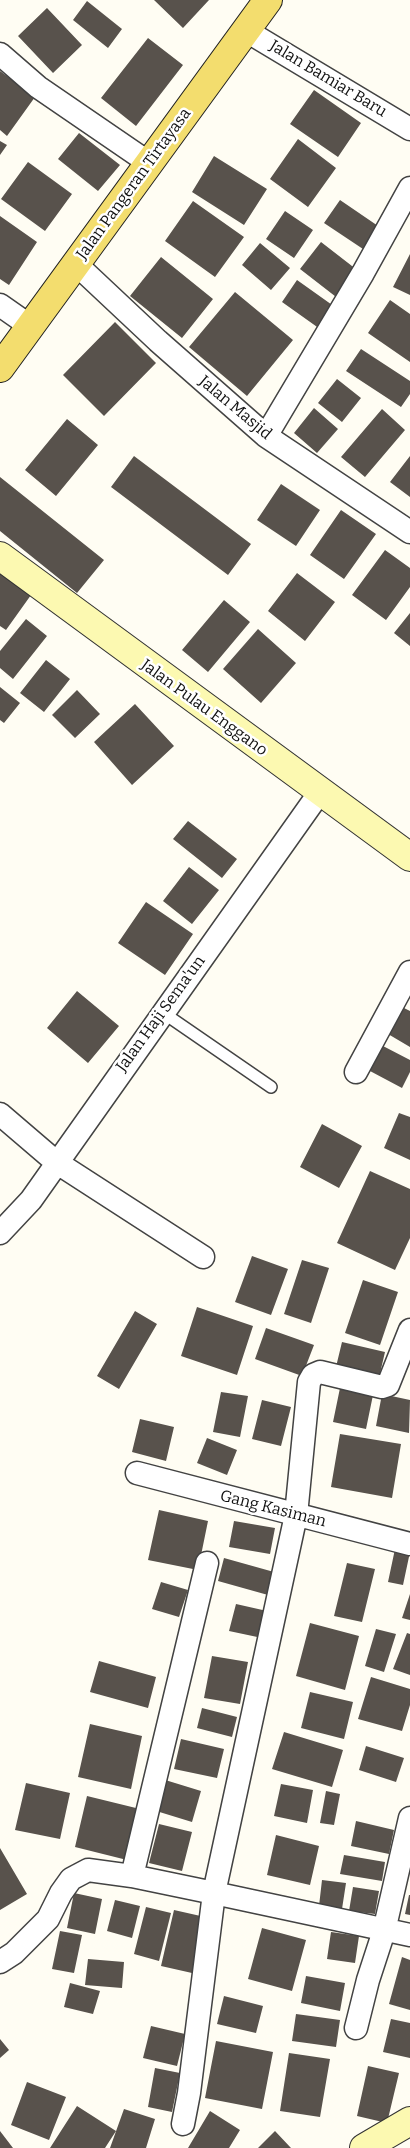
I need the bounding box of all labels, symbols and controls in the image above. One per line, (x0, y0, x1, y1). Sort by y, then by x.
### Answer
street label: Jalan Bamiar Baru (266, 36, 390, 122)
street label: Jalan Pangeran Tirtayasa (73, 105, 195, 263)
street label: Jalan Masjid (195, 372, 275, 444)
street label: Jalan Pulau Enggano (137, 656, 271, 760)
street label: Jalan Haji Sema'un (112, 952, 210, 1076)
street label: Gang Kasiman (218, 1487, 328, 1531)

